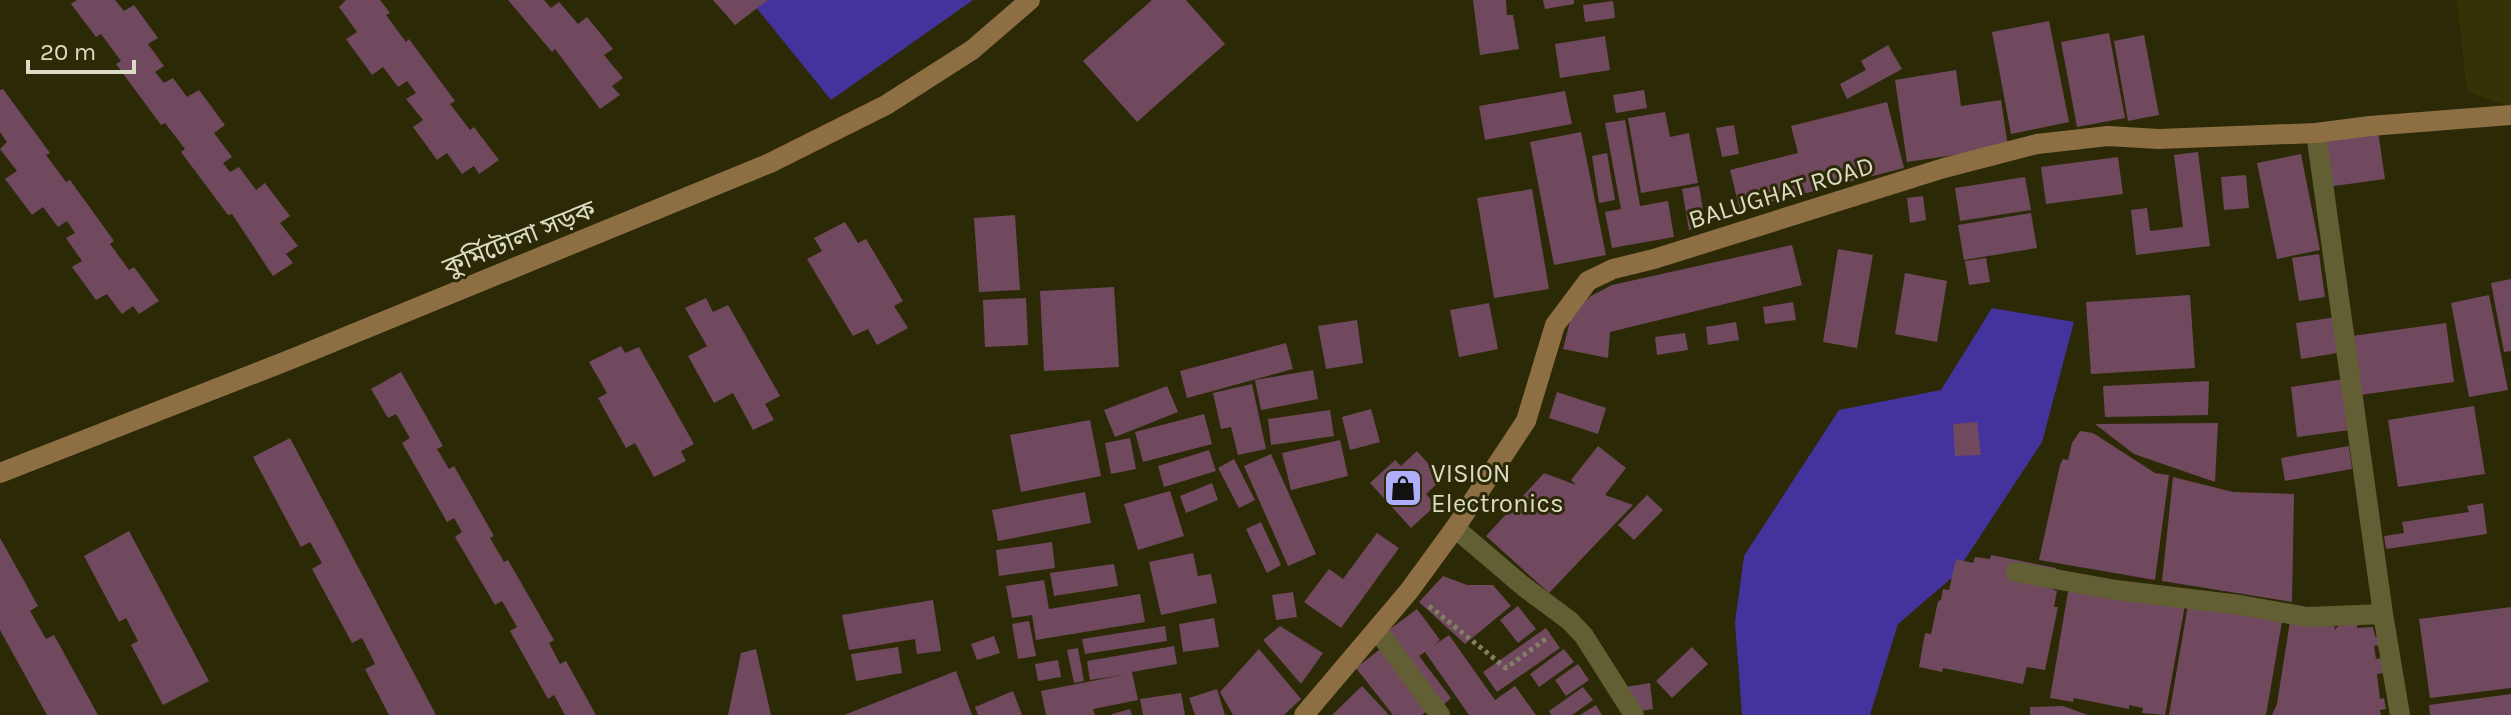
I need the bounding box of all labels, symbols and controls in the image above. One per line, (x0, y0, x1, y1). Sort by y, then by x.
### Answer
scale bar (28, 24, 134, 74)
text: 20 m (40, 38, 96, 66)
street label: BALUGHAT ROAD (1685, 150, 1878, 235)
street label: কুর্মিটোলা সড়ক (437, 193, 601, 284)
place label: VISION Electronics (1431, 458, 1564, 519)
shop icon: VISION Electronics (1382, 467, 1424, 509)

